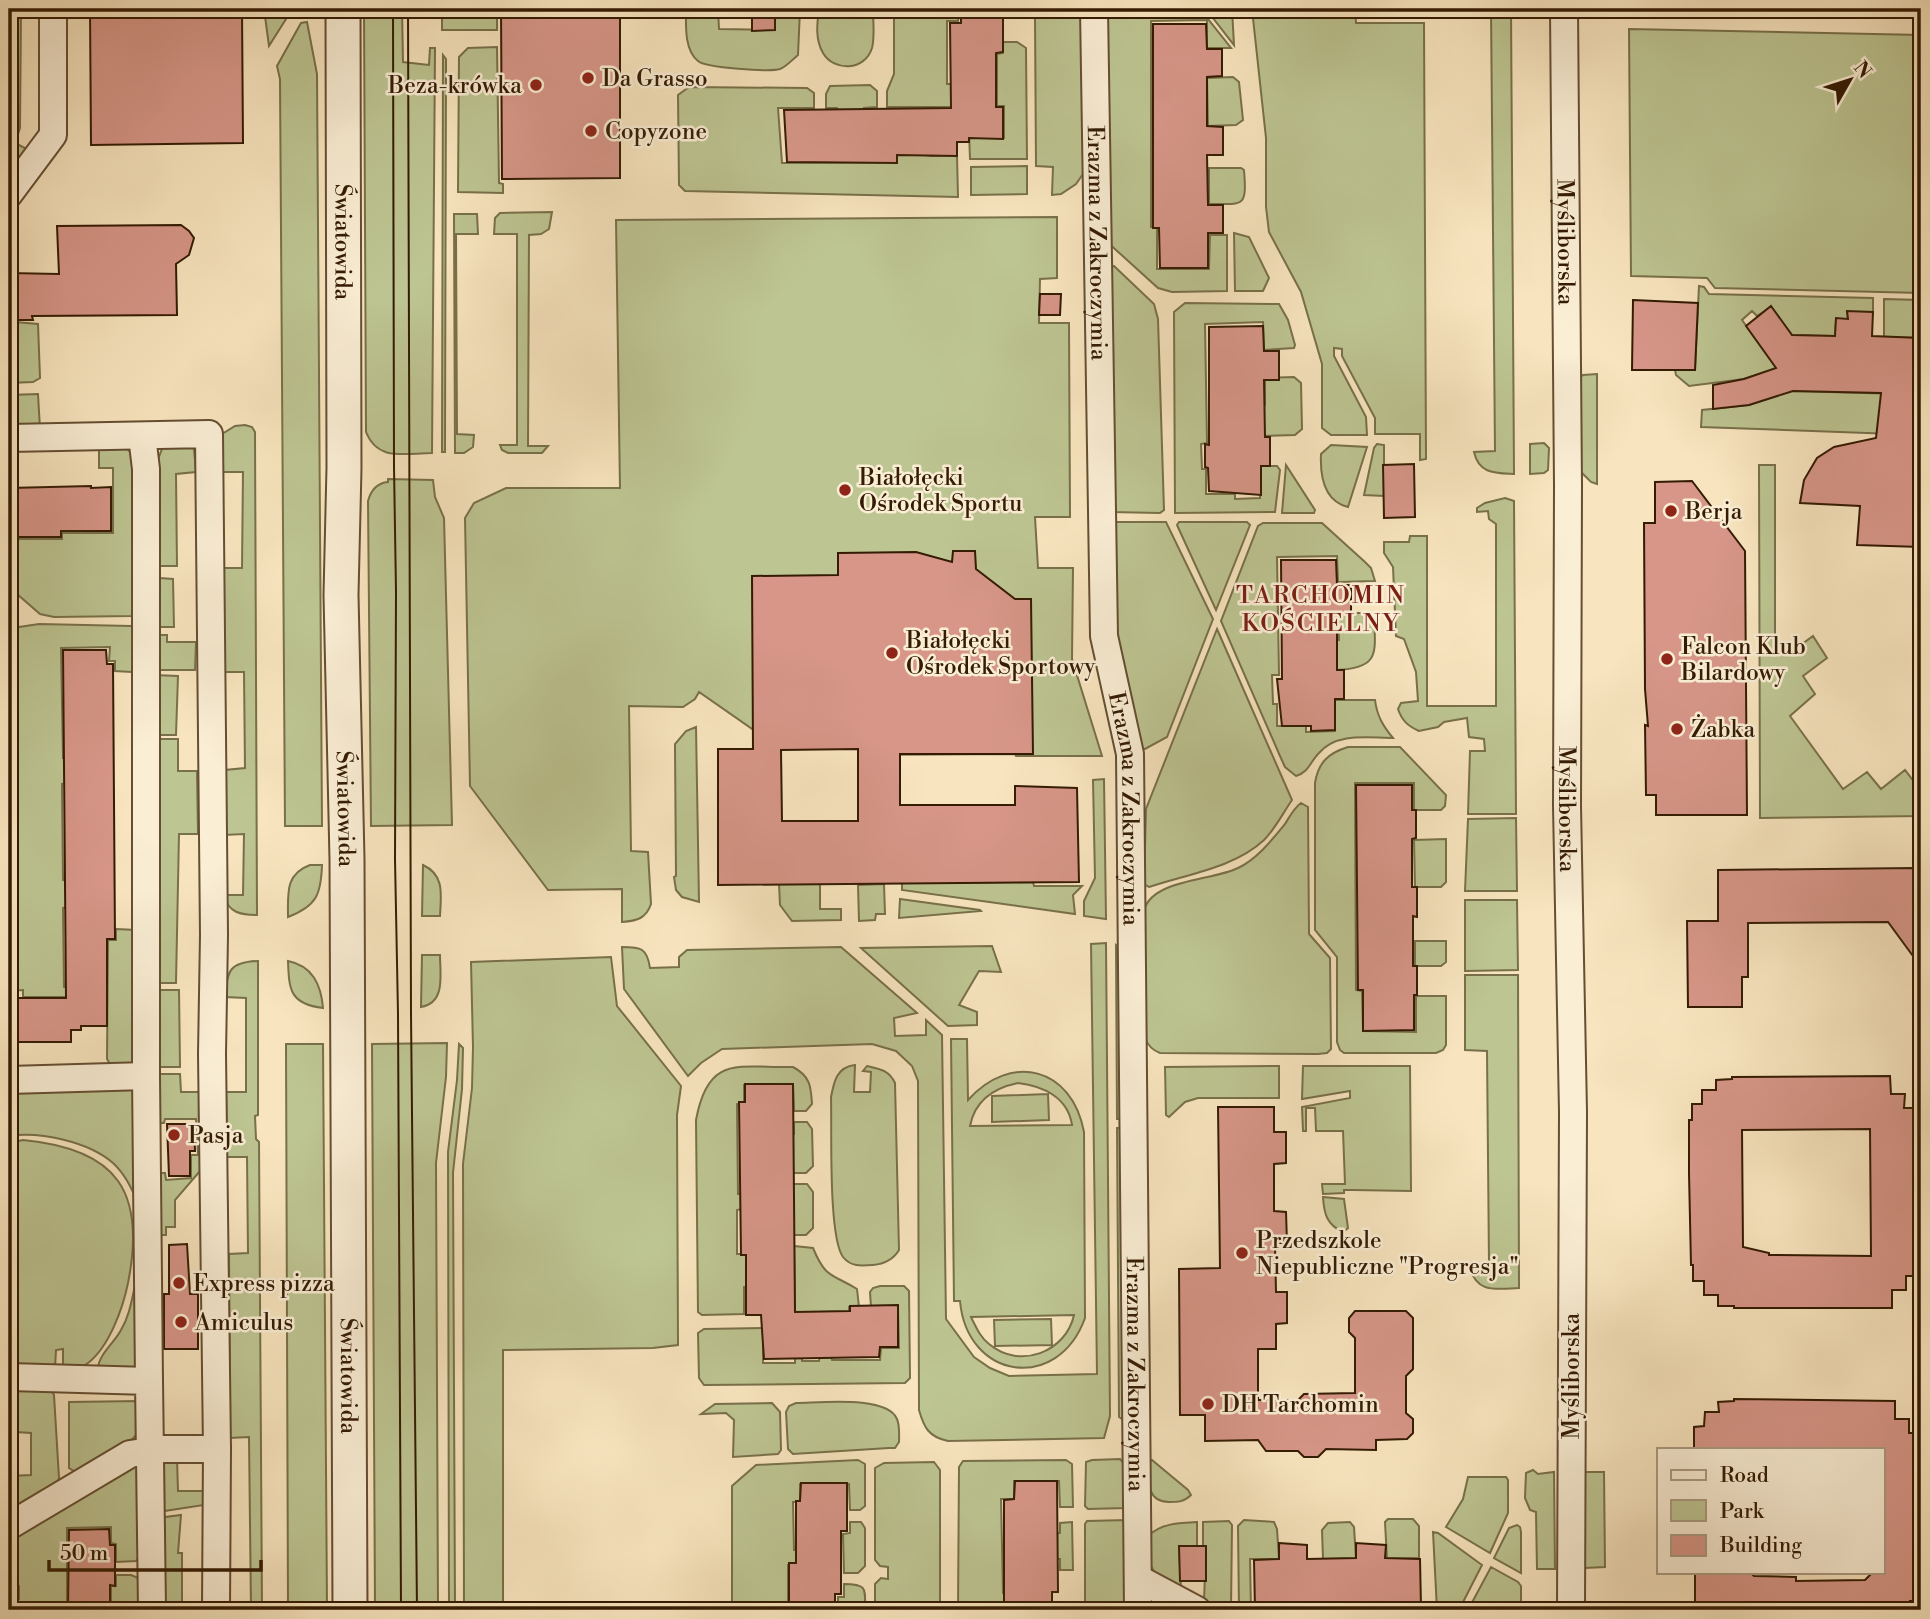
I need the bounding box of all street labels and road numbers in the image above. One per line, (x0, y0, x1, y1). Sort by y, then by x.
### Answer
street label: Erazma z Zakroczymia (1081, 125, 1113, 361)
street label: Myśliborska (1550, 179, 1579, 306)
street label: Światowida (328, 184, 359, 301)
street label: Erazma z Zakroczymia (1102, 689, 1145, 926)
street label: Myśliborska (1552, 746, 1581, 873)
street label: Światowida (330, 750, 361, 868)
street label: Erazma z Zakroczymia (1120, 1256, 1150, 1492)
street label: Myśliborska (1558, 1312, 1586, 1439)
street label: Światowida (334, 1318, 365, 1435)

